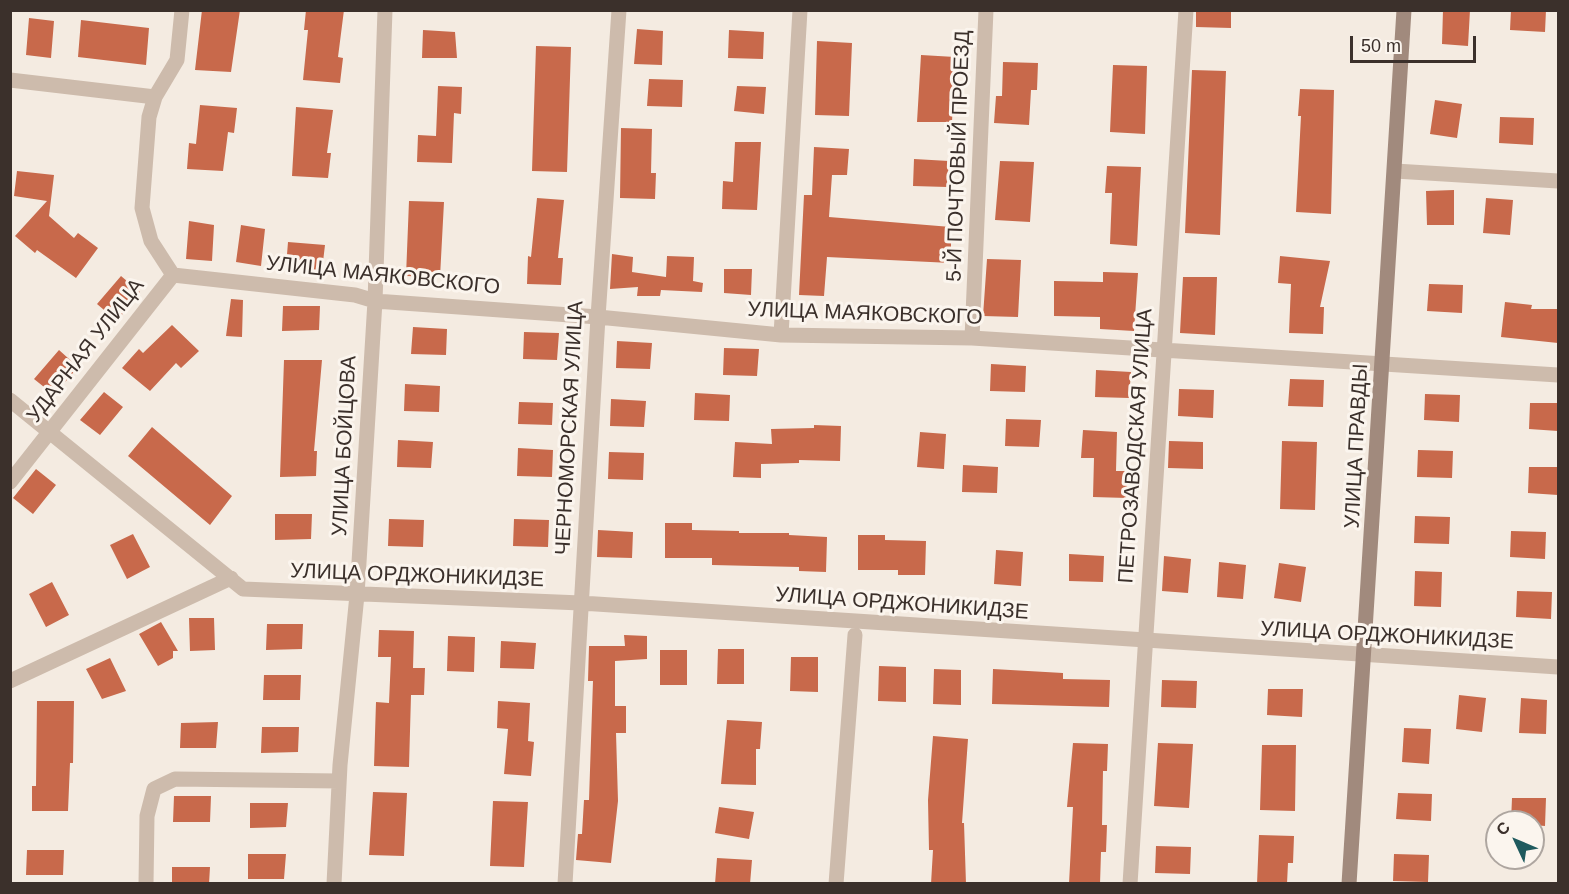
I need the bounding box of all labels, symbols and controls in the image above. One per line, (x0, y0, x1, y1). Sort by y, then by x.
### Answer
scale bar (1353, 24, 1479, 62)
street label: 5-Й ПОЧТОВЫЙ ПРОЕЗД (942, 30, 976, 282)
text: 50 m (1361, 36, 1401, 56)
street label: УЛИЦА МАЯКОВСКОГО (265, 251, 501, 301)
street label: УДАРНАЯ УЛИЦА (22, 274, 150, 428)
street label: УЛИЦА МАЯКОВСКОГО (747, 297, 983, 331)
street label: ЧЕРНОМОРСКАЯ УЛИЦА (551, 300, 589, 556)
street label: ПЕТРОЗАВОДСКАЯ УЛИЦА (1114, 308, 1158, 584)
street label: УЛИЦА БОЙЦОВА (328, 355, 362, 537)
street label: УЛИЦА ПРАВДЫ (1340, 363, 1374, 529)
street label: УЛИЦА ОРДЖОНИКИДЗЕ (290, 559, 544, 593)
street label: УЛИЦА ОРДЖОНИКИДЗЕ (775, 583, 1029, 625)
street label: УЛИЦА ОРДЖОНИКИДЗЕ (1260, 617, 1514, 655)
north arrow (1485, 810, 1545, 870)
text: С (1493, 818, 1513, 839)

